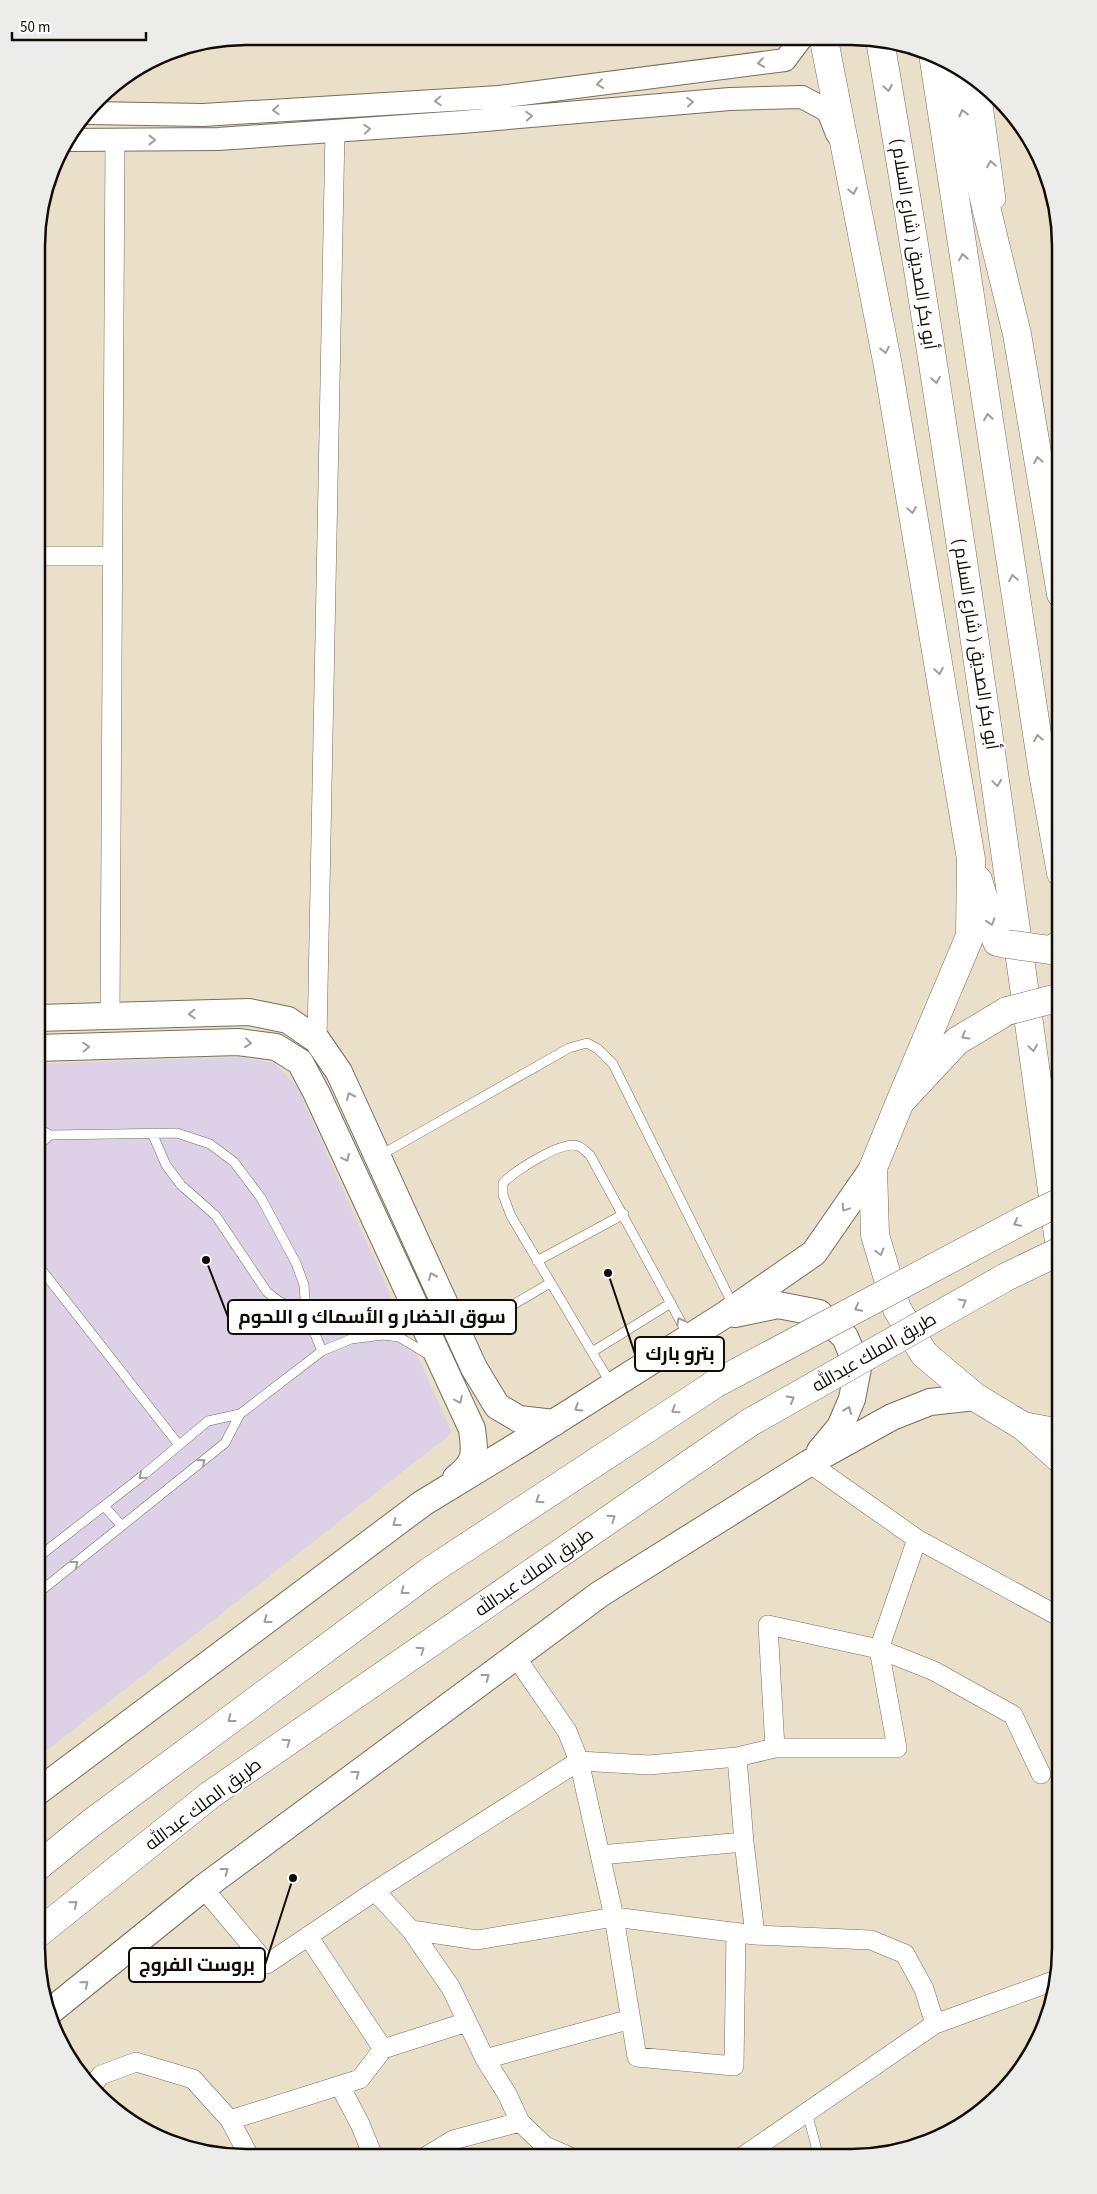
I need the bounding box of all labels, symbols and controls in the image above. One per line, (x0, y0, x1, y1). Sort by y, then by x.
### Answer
scale bar (12, 10, 146, 42)
text: 50 m (20, 17, 50, 38)
one-way arrow (757, 57, 765, 68)
one-way arrow (596, 78, 604, 89)
one-way arrow (883, 84, 893, 93)
one-way arrow (434, 95, 442, 106)
one-way arrow (687, 97, 695, 108)
one-way arrow (272, 105, 280, 116)
one-way arrow (958, 108, 969, 117)
one-way arrow (525, 111, 533, 122)
one-way arrow (363, 123, 371, 134)
one-way arrow (148, 135, 156, 145)
street label: ( شارع السلام ) أبو بكر الصديق (884, 137, 943, 352)
one-way arrow (986, 160, 997, 168)
one-way arrow (848, 186, 858, 195)
one-way arrow (959, 252, 969, 261)
one-way arrow (879, 346, 889, 355)
one-way arrow (930, 376, 940, 385)
one-way arrow (983, 413, 994, 421)
one-way arrow (1033, 455, 1043, 464)
one-way arrow (907, 506, 917, 515)
street label: ( شارع السلام ) أبو بكر الصديق (946, 537, 1005, 752)
one-way arrow (1008, 573, 1019, 581)
one-way arrow (934, 666, 944, 675)
one-way arrow (1033, 734, 1043, 743)
one-way arrow (991, 779, 1001, 788)
one-way arrow (985, 917, 995, 925)
one-way arrow (188, 1009, 196, 1019)
one-way arrow (962, 1029, 971, 1039)
one-way arrow (245, 1037, 253, 1048)
one-way arrow (82, 1041, 90, 1052)
one-way arrow (1027, 1045, 1038, 1053)
one-way arrow (347, 1093, 357, 1102)
one-way arrow (340, 1152, 350, 1161)
one-way arrow (842, 1202, 851, 1212)
one-way arrow (1013, 1217, 1022, 1227)
one-way arrow (874, 1248, 885, 1257)
one-way arrow (428, 1272, 438, 1281)
one-way arrow (958, 1298, 967, 1308)
callout: سوق الخضار و الأسماك و اللحوم (228, 1300, 516, 1334)
one-way arrow (854, 1302, 863, 1312)
text: سوق الخضار و الأسماك و اللحوم (238, 1304, 506, 1331)
street label: طريق الملك عبدالله (807, 1307, 941, 1398)
one-way arrow (676, 1317, 686, 1326)
callout: بترو بارك (635, 1337, 724, 1371)
text: بترو بارك (645, 1341, 715, 1368)
one-way arrow (452, 1395, 463, 1404)
one-way arrow (786, 1396, 795, 1406)
one-way arrow (574, 1402, 584, 1411)
one-way arrow (671, 1404, 680, 1414)
one-way arrow (841, 1406, 852, 1415)
one-way arrow (196, 1459, 205, 1468)
one-way arrow (139, 1471, 148, 1479)
one-way arrow (535, 1494, 545, 1503)
one-way arrow (606, 1515, 616, 1524)
one-way arrow (393, 1517, 402, 1525)
street label: طريق الملك عبدالله (470, 1522, 599, 1623)
one-way arrow (69, 1561, 78, 1569)
one-way arrow (401, 1585, 410, 1593)
one-way arrow (264, 1615, 273, 1623)
one-way arrow (415, 1647, 425, 1656)
one-way arrow (481, 1674, 490, 1684)
one-way arrow (228, 1713, 237, 1721)
one-way arrow (281, 1739, 291, 1748)
street label: طريق الملك عبدالله (140, 1752, 267, 1856)
one-way arrow (350, 1771, 360, 1780)
one-way arrow (219, 1868, 229, 1877)
one-way arrow (68, 1902, 77, 1910)
callout: بروست الفروج (129, 1948, 265, 1982)
text: بروست الفروج (139, 1952, 255, 1979)
one-way arrow (79, 1981, 88, 1989)

